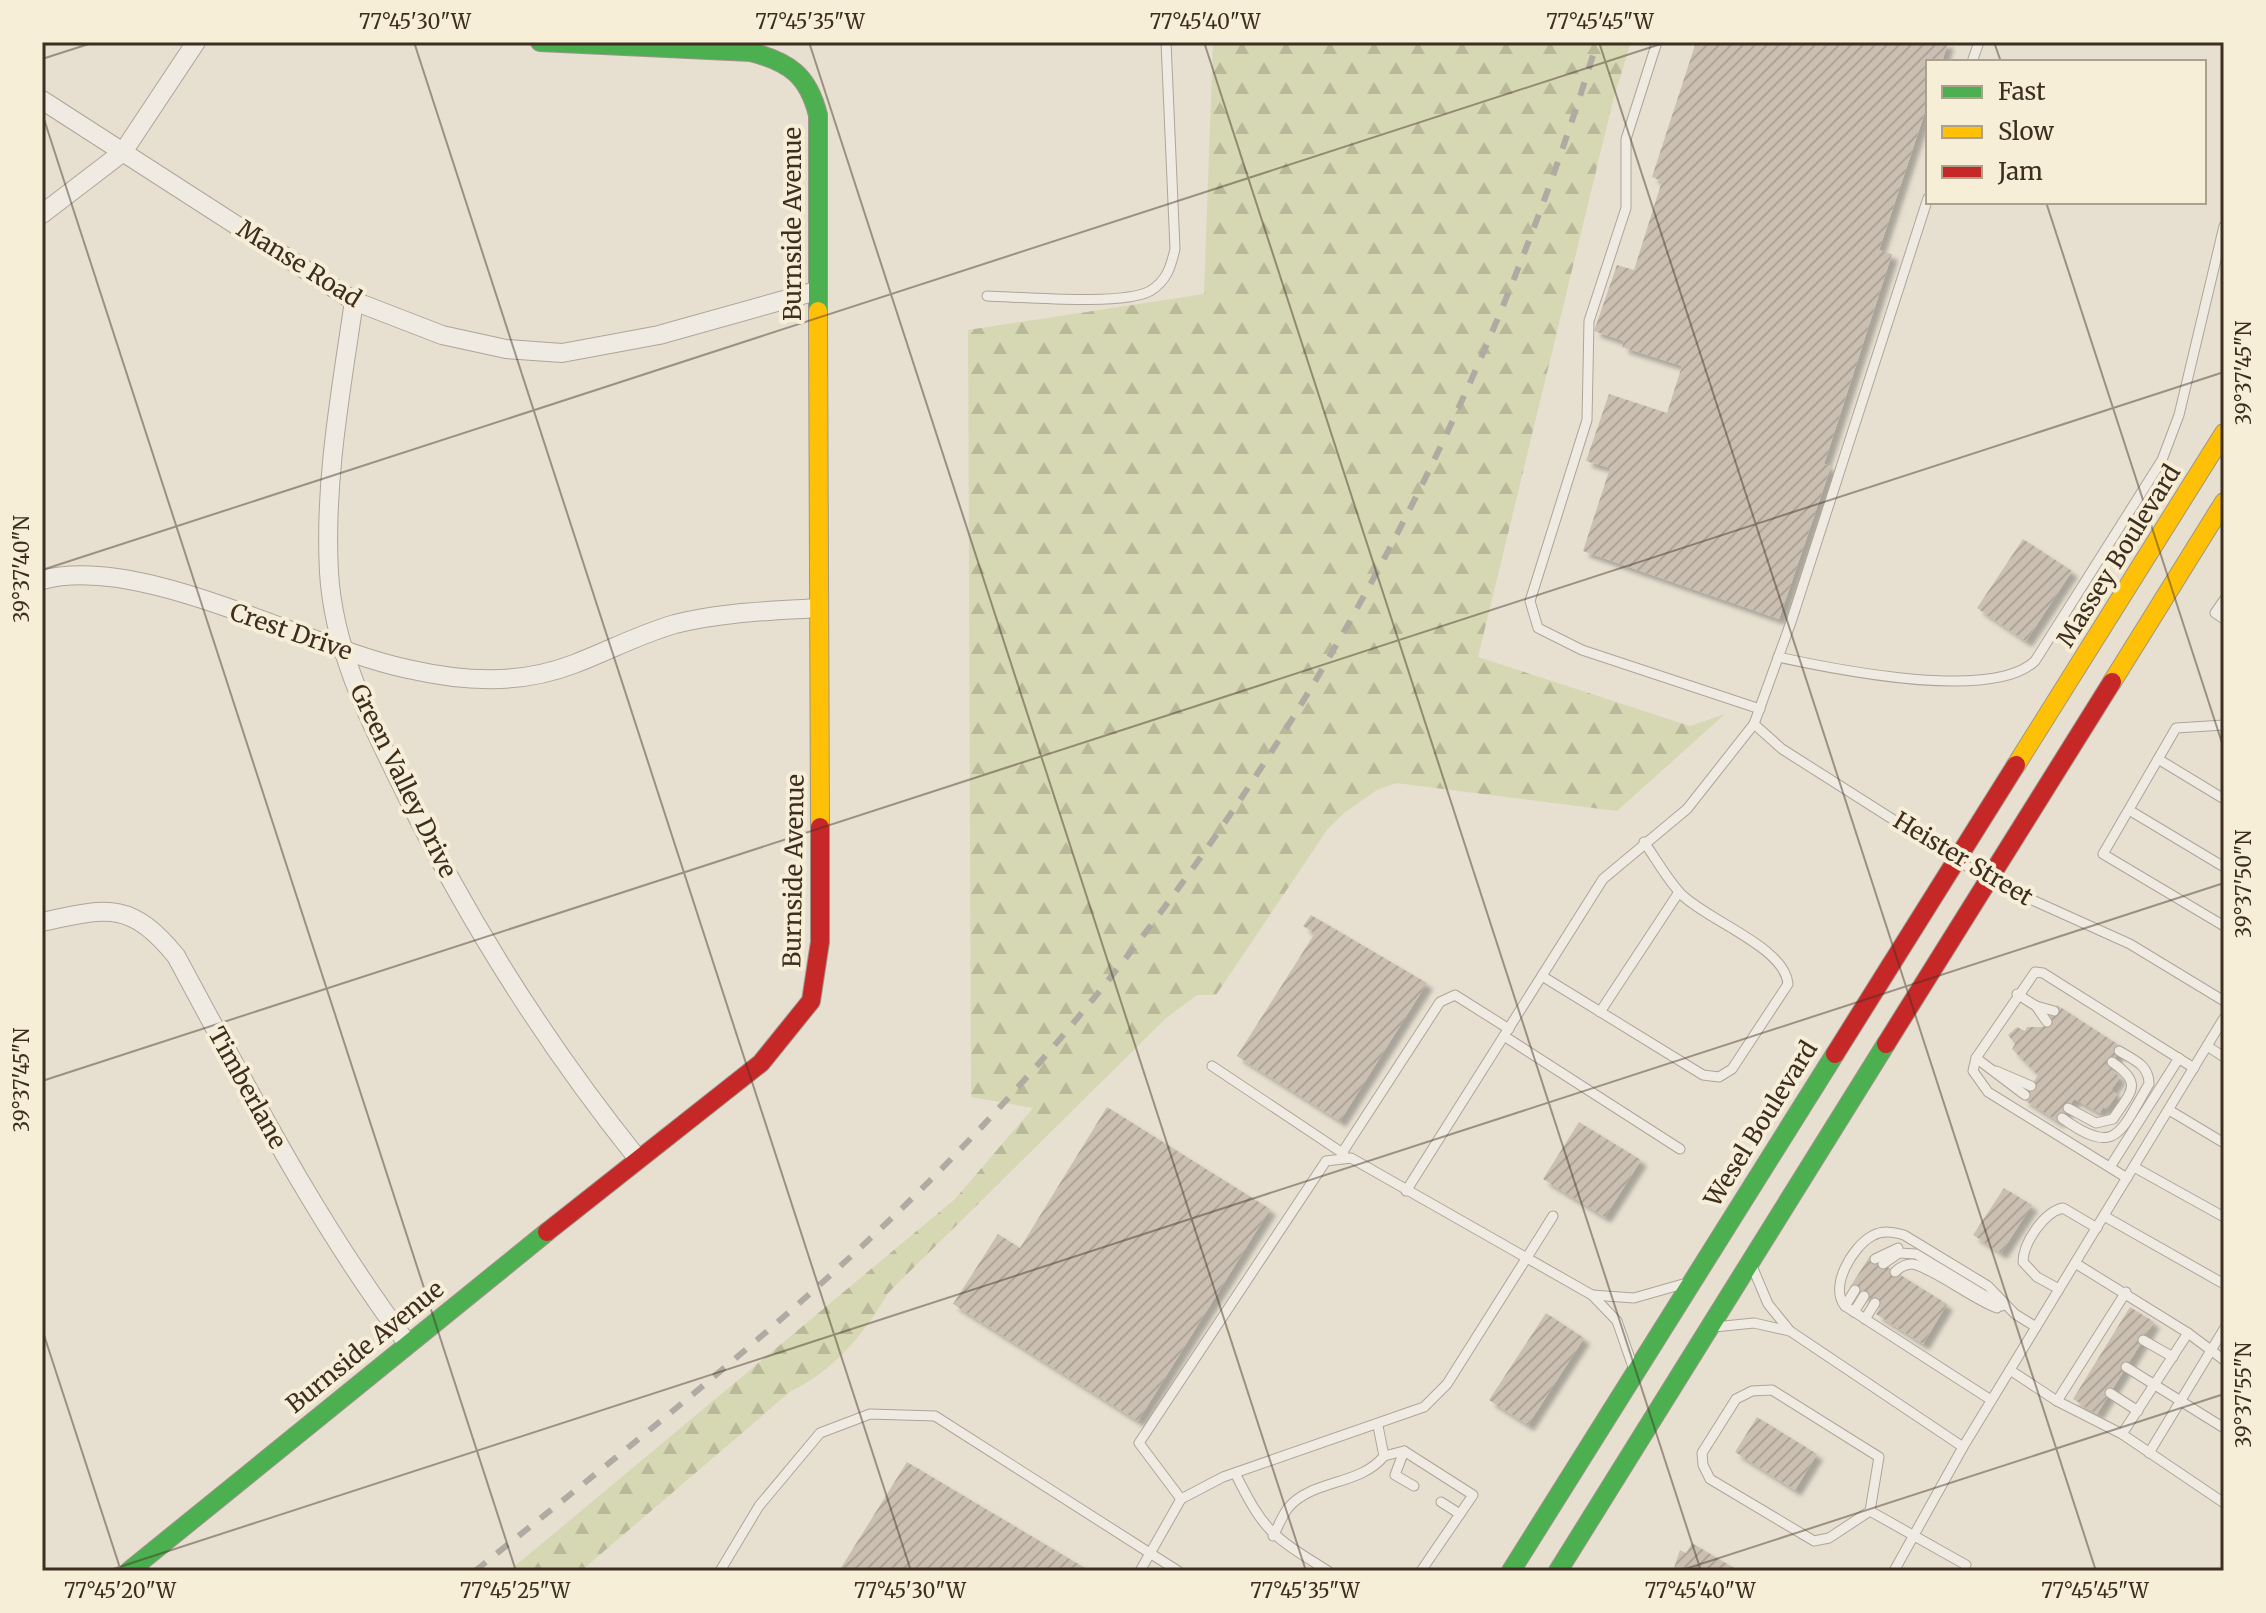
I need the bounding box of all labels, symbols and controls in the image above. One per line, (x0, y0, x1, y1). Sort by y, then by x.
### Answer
text: 77°45'30"W (359, 9, 472, 34)
text: 77°45'35"W (755, 9, 866, 34)
text: 77°45'40"W (1150, 9, 1261, 34)
text: 77°45'45"W (1546, 9, 1655, 34)
legend (1926, 60, 2206, 204)
text: Fast (1998, 76, 2046, 107)
text: Slow (1998, 116, 2054, 147)
street label: Burnside Avenue (777, 127, 808, 321)
text: Jam (1997, 156, 2043, 187)
street label: Manse Road (231, 213, 367, 314)
text: 39°37'45"N (2231, 320, 2256, 425)
street label: Massey Boulevard (2050, 459, 2187, 653)
text: 39°37'40"N (9, 515, 34, 623)
street label: Crest Drive (226, 596, 356, 667)
street label: Green Valley Drive (343, 679, 464, 883)
street label: Burnside Avenue (776, 774, 811, 968)
street label: Heister Street (1888, 805, 2039, 913)
text: 39°37'50"N (2231, 829, 2256, 938)
street label: Timberlane (201, 1021, 294, 1154)
text: 39°37'45"N (9, 1027, 34, 1132)
street label: Wesel Boulevard (1697, 1035, 1824, 1213)
street label: Burnside Avenue (280, 1274, 450, 1420)
text: 39°37'55"N (2231, 1341, 2256, 1448)
text: 77°45'20"W (64, 1578, 177, 1603)
text: 77°45'25"W (460, 1578, 571, 1603)
text: 77°45'30"W (854, 1578, 967, 1603)
text: 77°45'35"W (1250, 1578, 1361, 1603)
text: 77°45'40"W (1645, 1578, 1756, 1603)
text: 77°45'45"W (2041, 1578, 2150, 1603)

